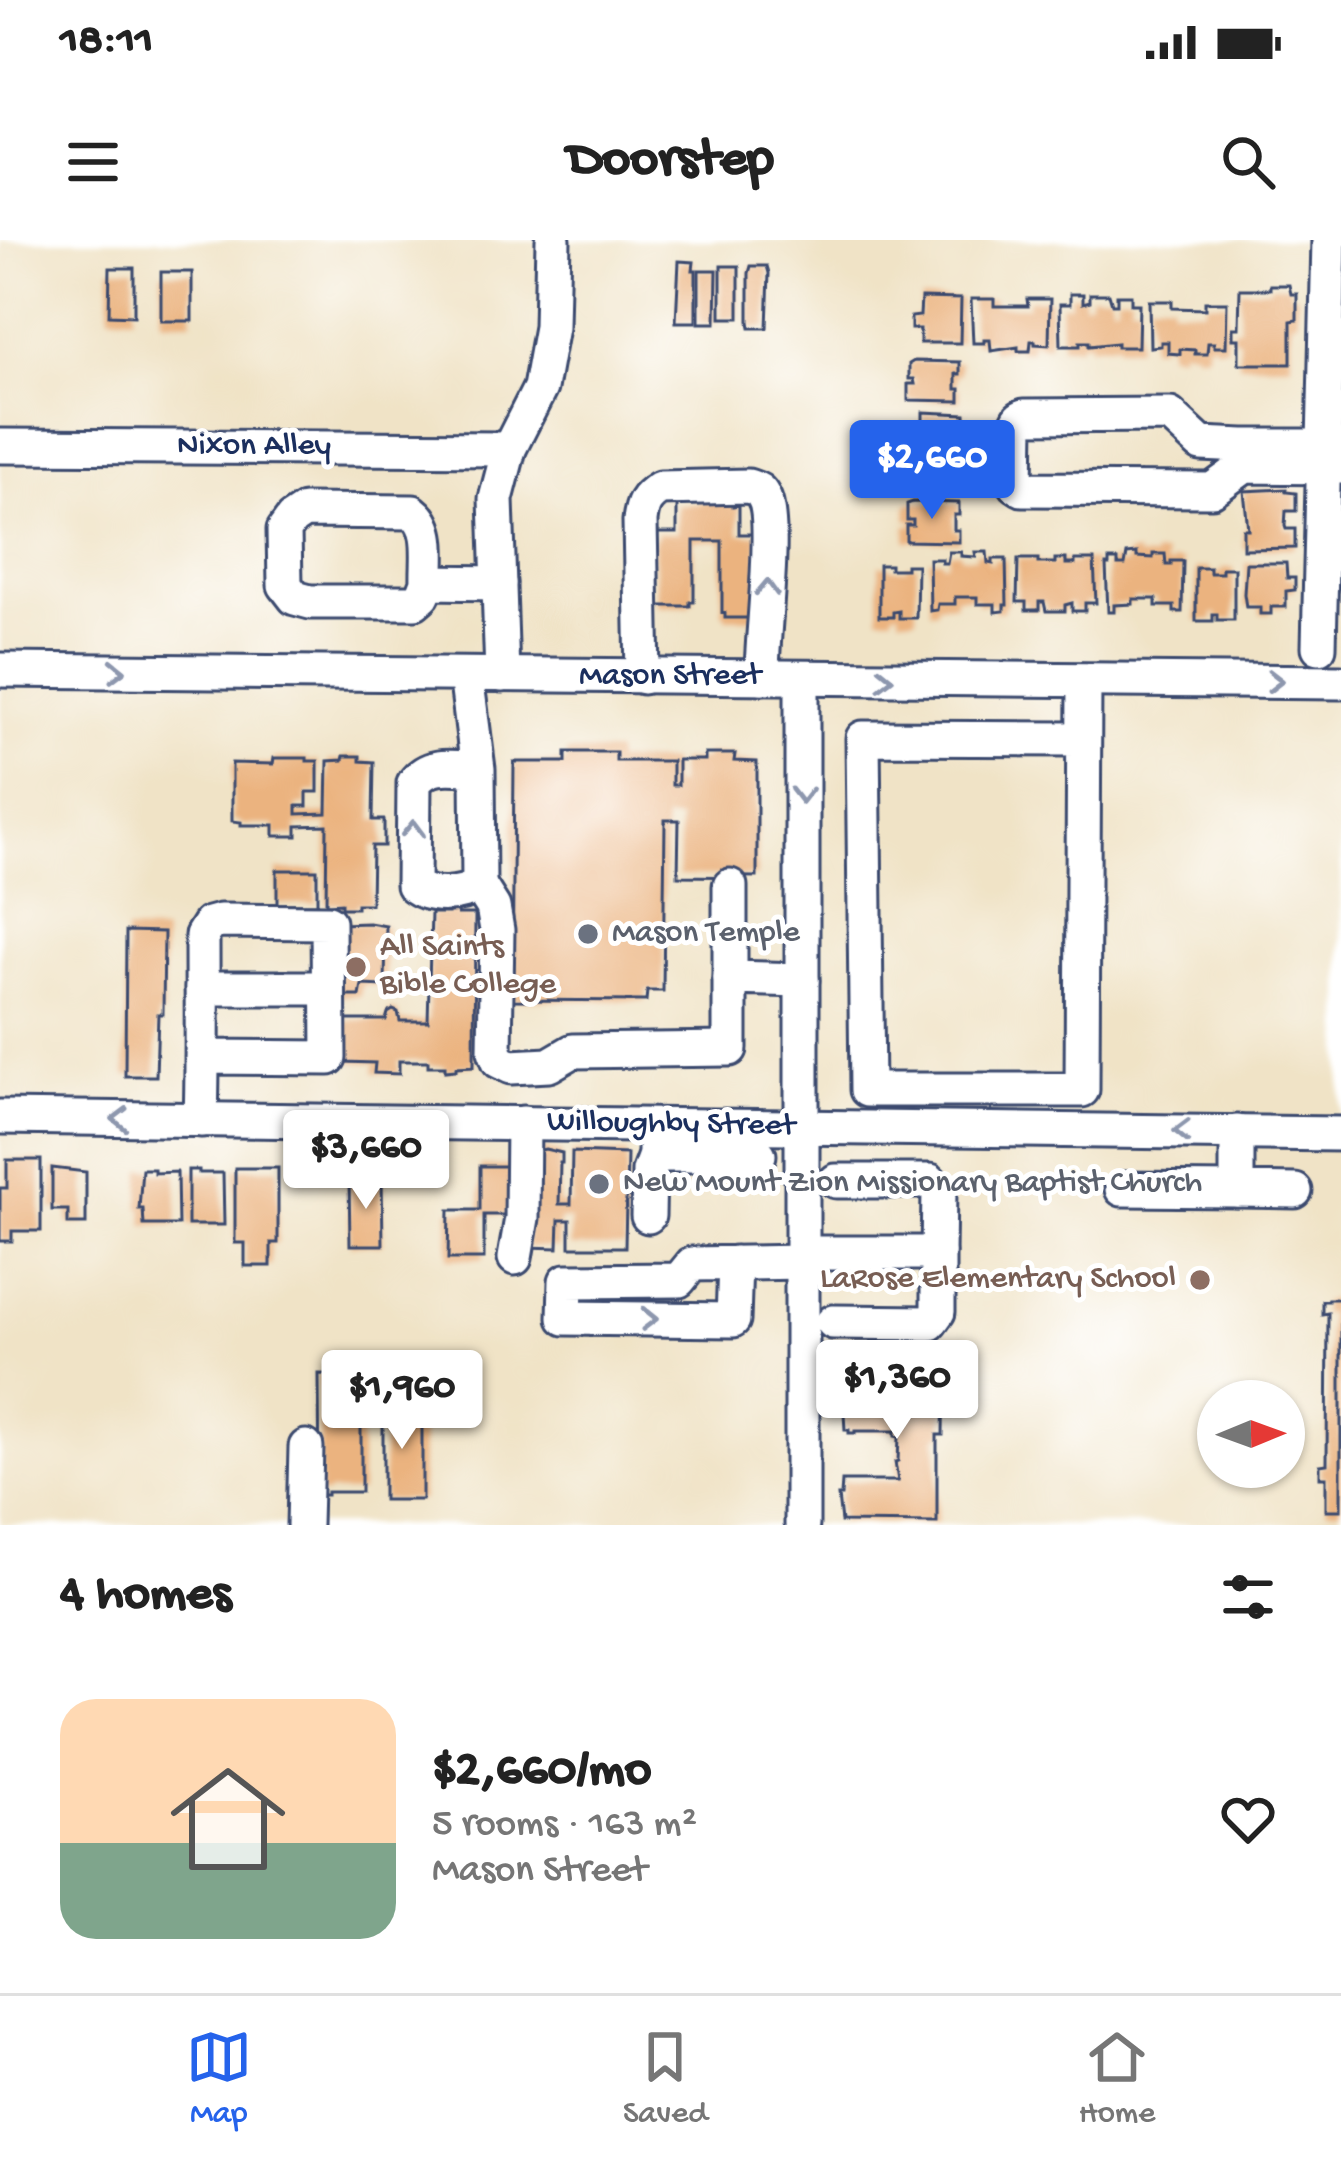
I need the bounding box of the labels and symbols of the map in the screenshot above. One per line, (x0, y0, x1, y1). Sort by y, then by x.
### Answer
pin: $2,660 (834, 420, 1030, 522)
street label: Nixon Alley (177, 428, 331, 466)
one-way arrow (753, 578, 779, 597)
one-way arrow (109, 658, 127, 684)
street label: Mason Street (579, 658, 764, 696)
one-way arrow (877, 666, 895, 692)
one-way arrow (1267, 668, 1285, 694)
one-way arrow (789, 787, 815, 805)
one-way arrow (400, 819, 426, 838)
place label: Mason Temple (612, 915, 801, 953)
marker: Mason Temple (575, 921, 601, 947)
place label: All Saints Bible College (379, 929, 557, 1005)
marker: All Saints Bible College (343, 954, 369, 980)
street label: Willoughby Street (547, 1104, 798, 1146)
one-way arrow (110, 1106, 129, 1132)
pin: $3,660 (268, 1110, 464, 1212)
one-way arrow (1172, 1119, 1191, 1145)
place label: New Mount Zion Missionary Baptist Church (623, 1165, 1202, 1203)
marker: New Mount Zion Missionary Baptist Church (586, 1171, 612, 1197)
place label: LaRose Elementary School (820, 1261, 1176, 1299)
marker: LaRose Elementary School (1187, 1267, 1213, 1293)
one-way arrow (641, 1306, 659, 1332)
pin: $1,360 (799, 1340, 995, 1442)
pin: $1,960 (304, 1350, 500, 1452)
north arrow (1197, 1380, 1305, 1488)

